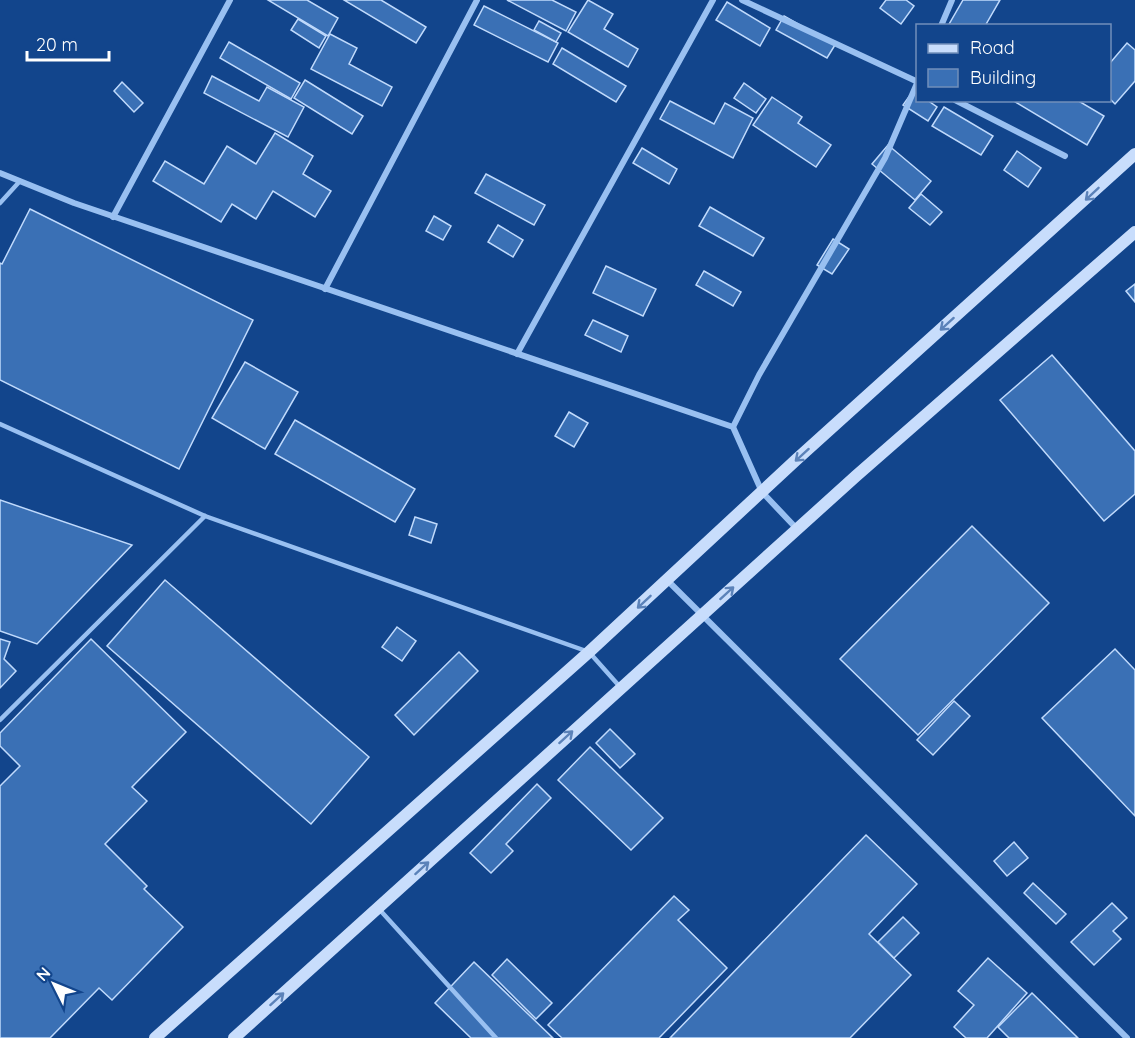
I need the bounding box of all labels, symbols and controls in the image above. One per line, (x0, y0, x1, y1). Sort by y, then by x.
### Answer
scale bar (27, 24, 110, 62)
legend (916, 24, 1111, 102)
text: 20 m (36, 33, 78, 56)
text: Road (970, 36, 1015, 59)
text: Building (970, 66, 1036, 89)
one-way arrow (1085, 187, 1100, 201)
one-way arrow (940, 317, 955, 331)
one-way arrow (795, 448, 810, 462)
one-way arrow (719, 586, 734, 600)
one-way arrow (637, 595, 652, 609)
one-way arrow (559, 730, 574, 745)
one-way arrow (414, 861, 429, 875)
north arrow (24, 954, 84, 1014)
text: N (32, 963, 54, 985)
one-way arrow (269, 992, 284, 1006)

